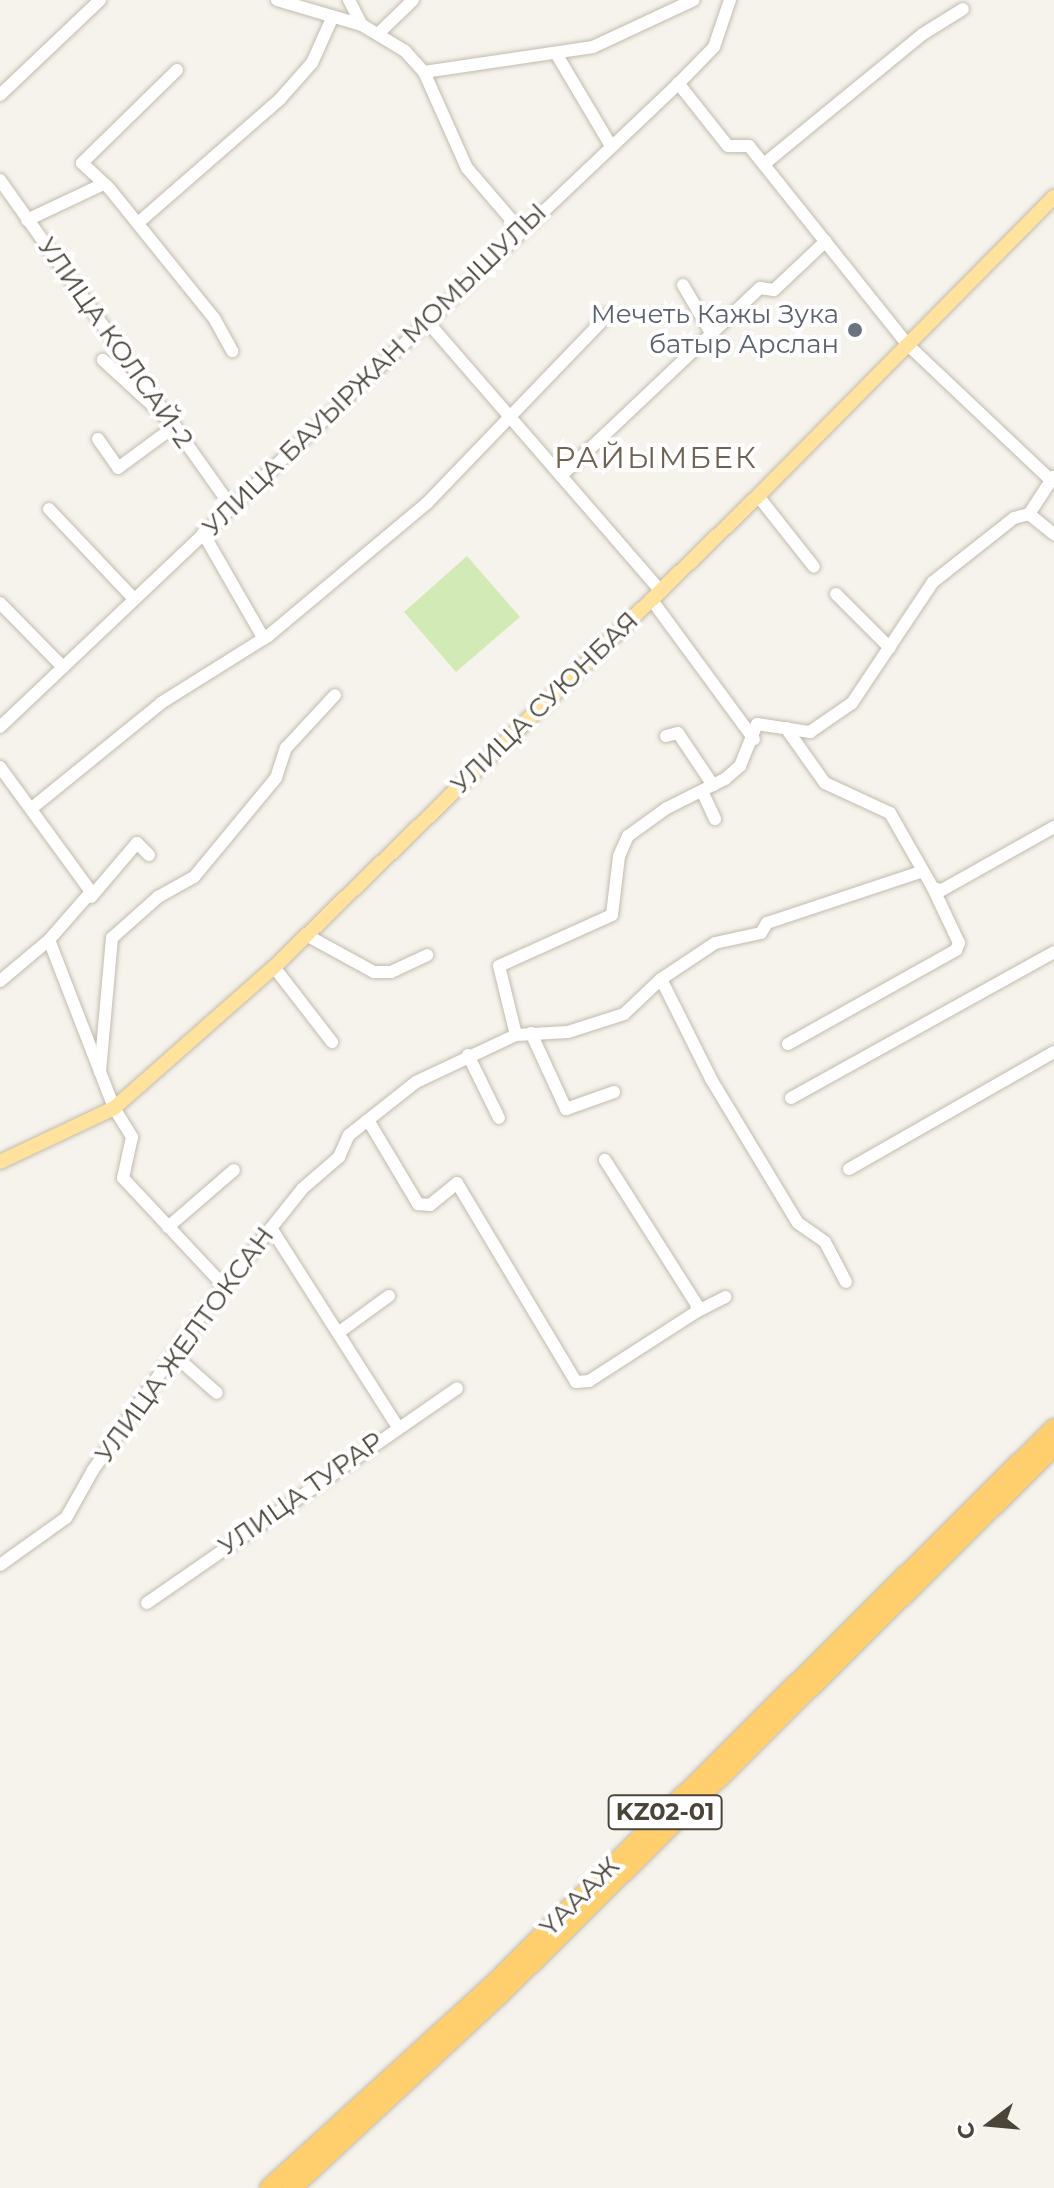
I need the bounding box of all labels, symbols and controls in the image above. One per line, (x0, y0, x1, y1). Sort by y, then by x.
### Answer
street label: УЛИЦА БАУЫРЖАН МОМЫШУЛЫ (197, 197, 553, 543)
street label: УЛИЦА КОЛСАЙ-2 (31, 232, 199, 454)
place label: Мечеть Кажы Зука батыр Арслан (591, 299, 839, 360)
marker: Мечеть Кажы Зука батыр Арслан (846, 321, 864, 339)
district label: РАЙЫМБЕК (554, 440, 758, 476)
street label: УЛИЦА СУЮНБАЯ (445, 606, 645, 800)
street label: УЛИЦА ЖЕЛТОКСАН (89, 1221, 281, 1469)
street label: УЛИЦА ТУРАР (213, 1426, 389, 1562)
road number: KZ02-01 (607, 1792, 723, 1832)
street label: ҮАААЖ (534, 1851, 626, 1943)
north arrow (950, 2084, 1030, 2164)
text: С (951, 2119, 982, 2142)

